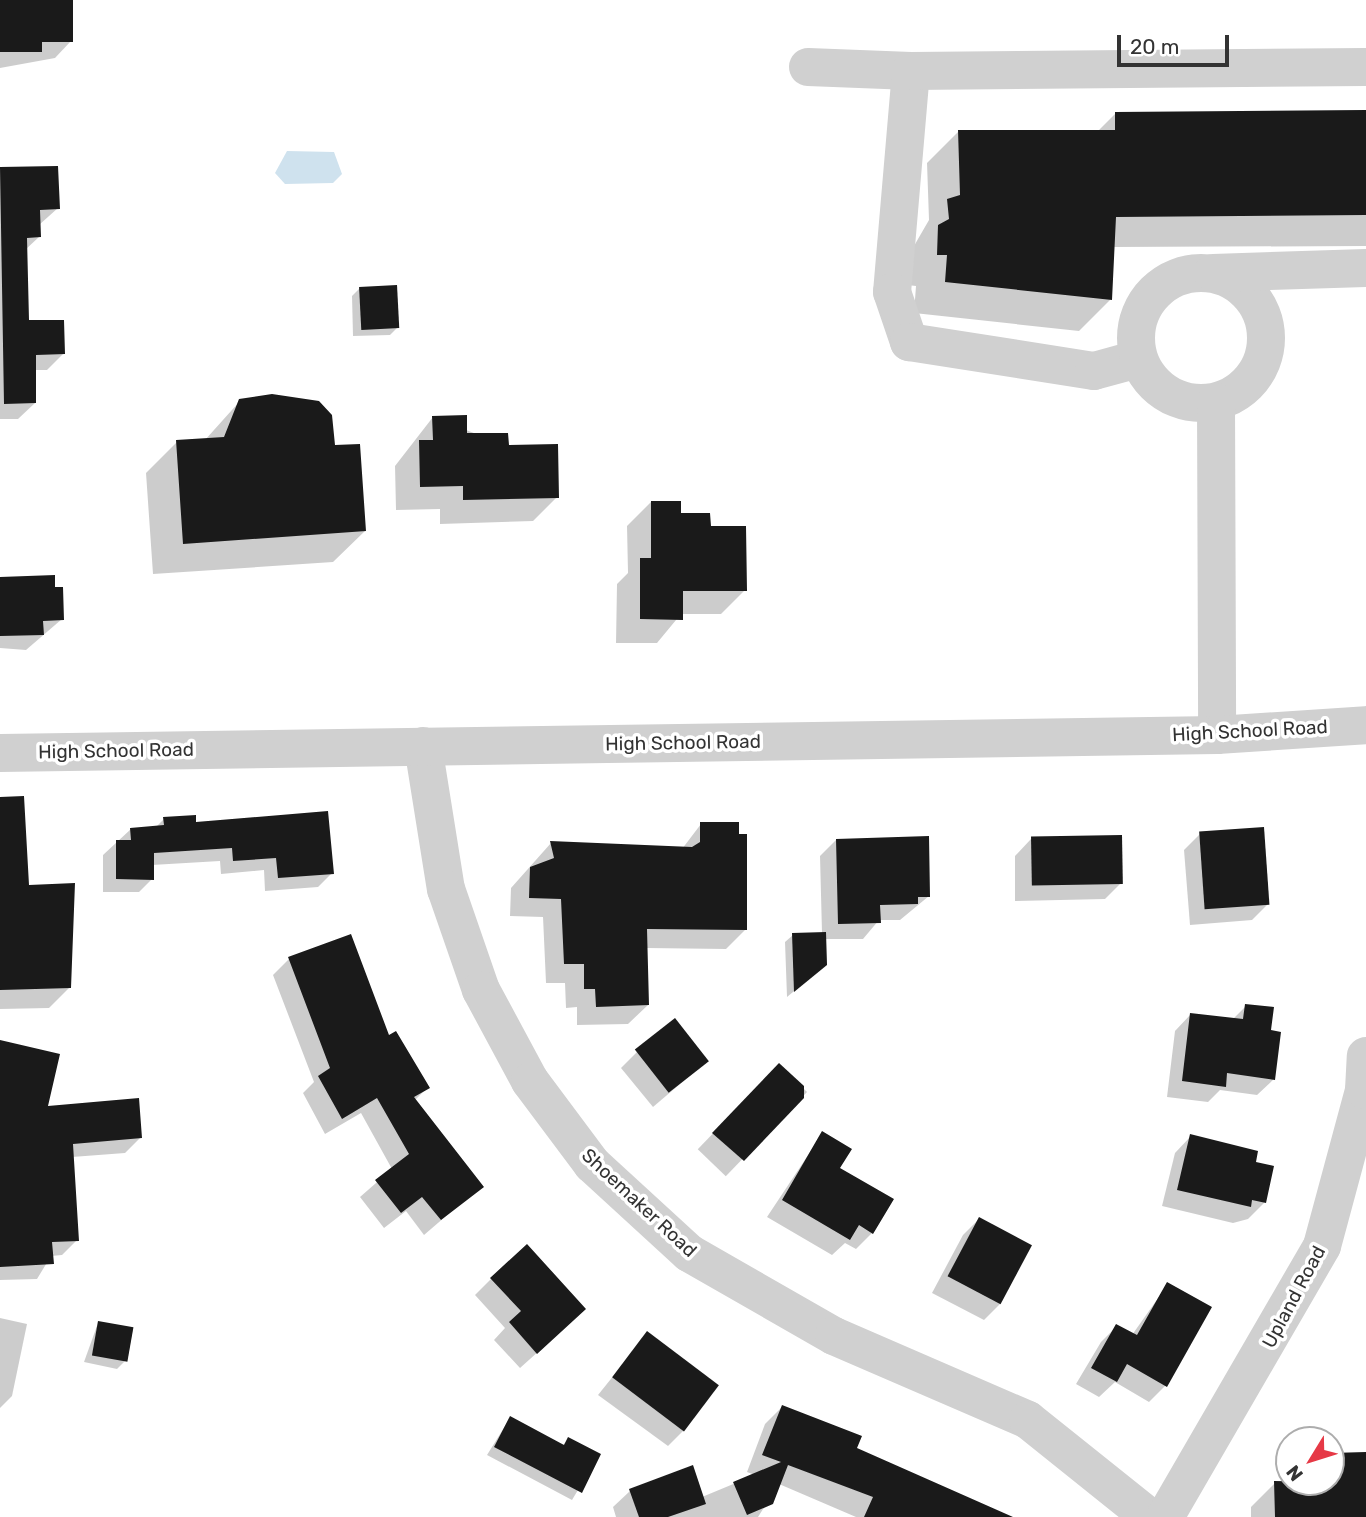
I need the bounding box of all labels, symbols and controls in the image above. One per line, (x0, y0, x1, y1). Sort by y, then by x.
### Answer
scale bar (1121, 21, 1233, 65)
text: 20 m (1130, 34, 1179, 59)
street label: High School Road (1172, 716, 1328, 746)
street label: High School Road (605, 730, 761, 756)
street label: High School Road (38, 738, 194, 764)
street label: Shoemaker Road (577, 1144, 701, 1262)
street label: Upland Road (1258, 1242, 1330, 1352)
north arrow (1275, 1426, 1345, 1496)
text: N (1281, 1461, 1308, 1485)

